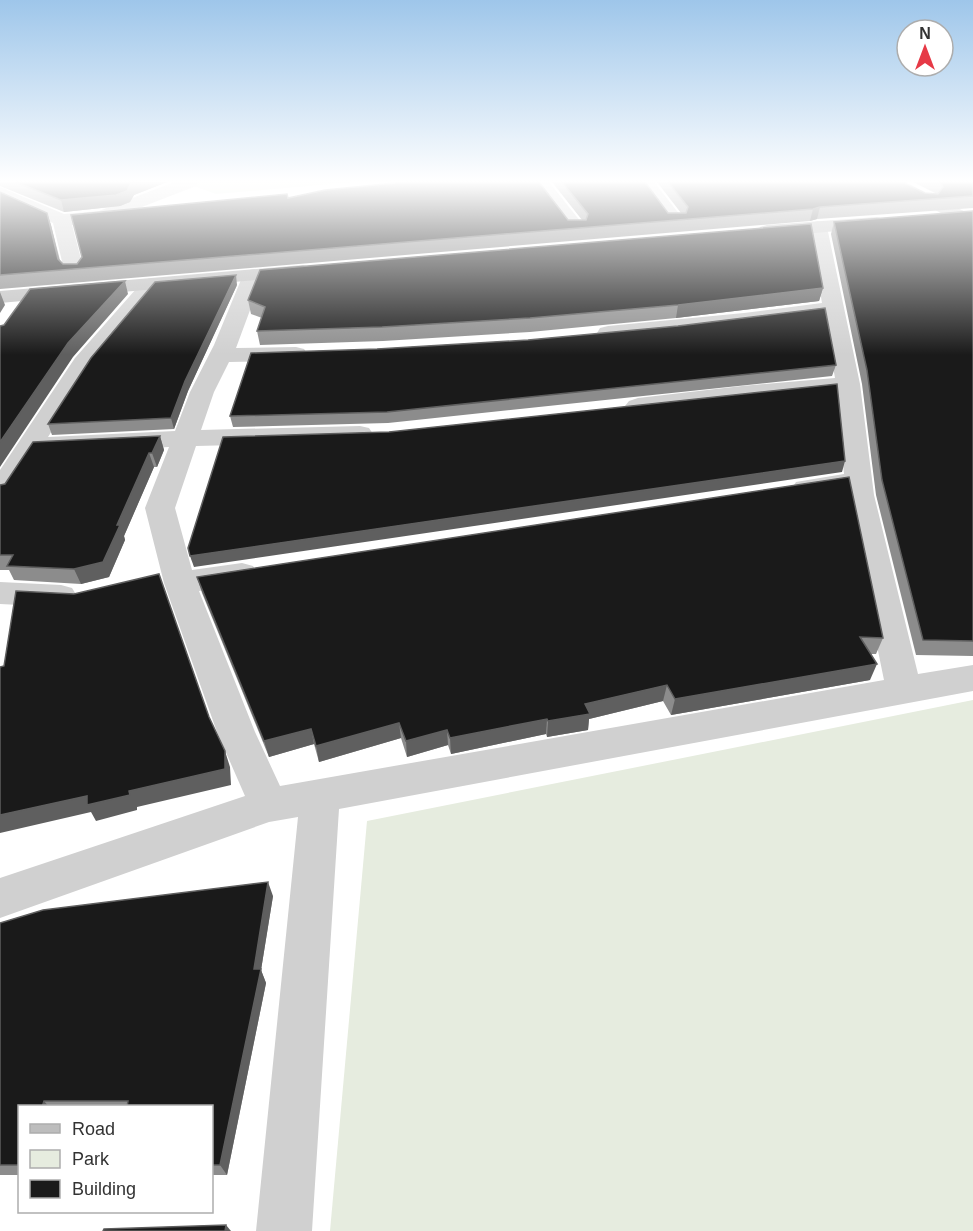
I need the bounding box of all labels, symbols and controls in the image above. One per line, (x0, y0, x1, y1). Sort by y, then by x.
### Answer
north arrow (895, 18, 955, 78)
text: N (919, 25, 931, 42)
legend (18, 1105, 213, 1213)
text: Road (72, 1119, 115, 1139)
text: Park (72, 1149, 110, 1169)
text: Building (72, 1179, 136, 1199)

